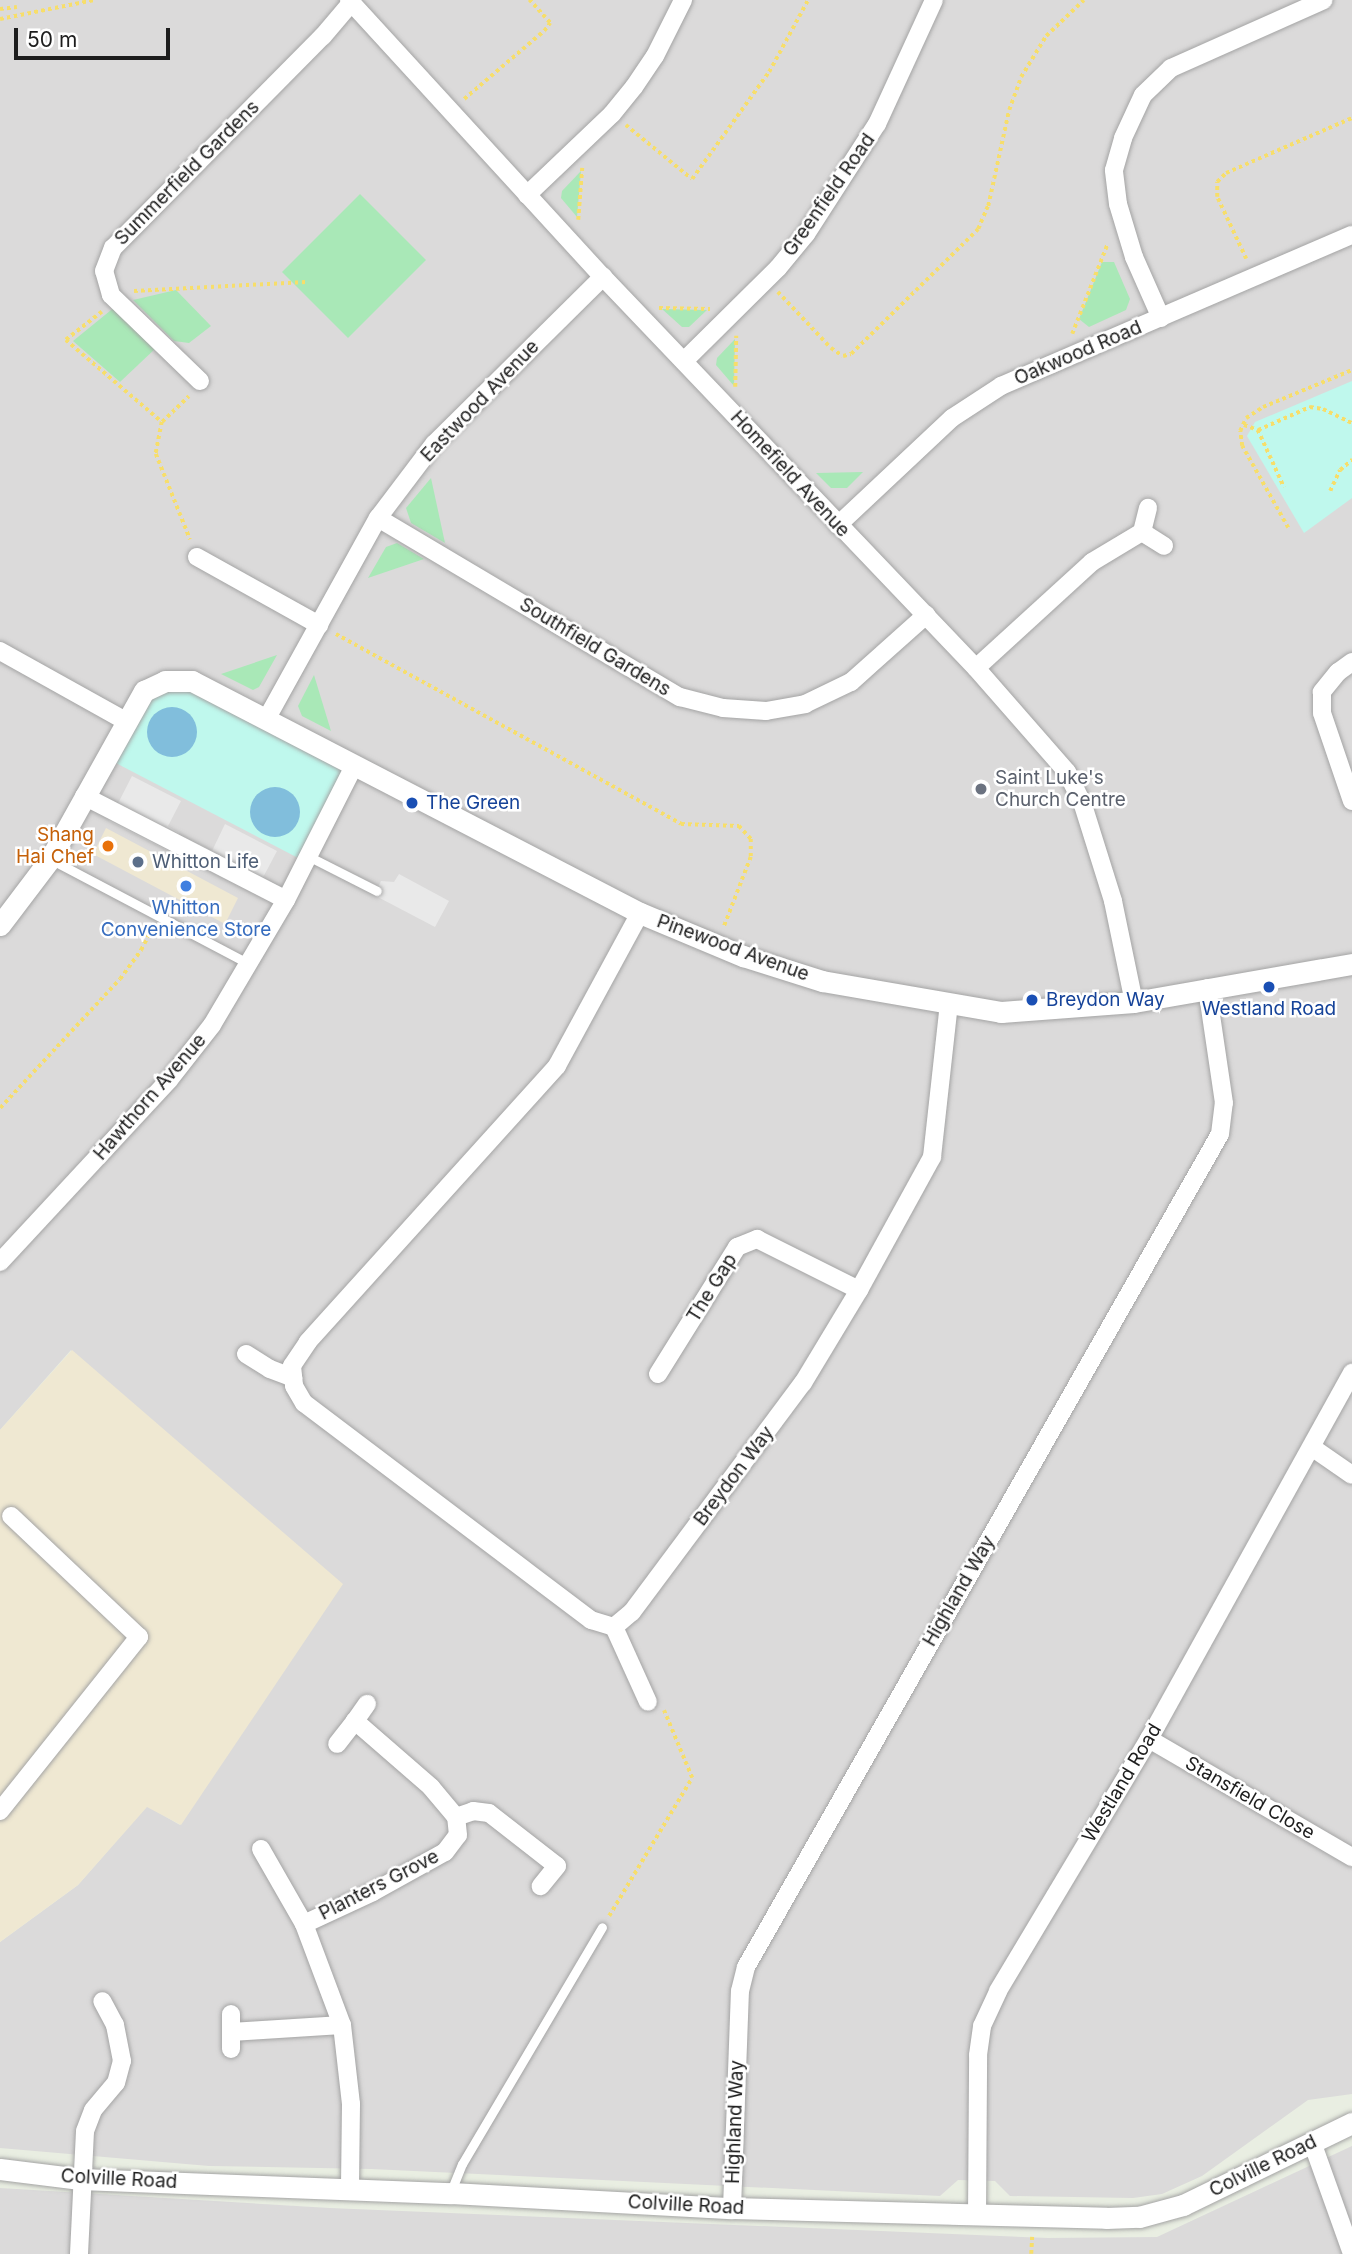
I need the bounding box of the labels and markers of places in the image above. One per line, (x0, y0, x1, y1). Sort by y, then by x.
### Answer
place label: Saint Luke's Church Centre (995, 767, 1126, 811)
marker: Saint Luke's Church Centre (973, 781, 989, 797)
place label: The Green (426, 792, 520, 814)
marker: The Green (404, 795, 420, 811)
place label: Shang Hai Chef (16, 824, 94, 868)
marker: Shang Hai Chef (100, 838, 116, 854)
place label: Whitton Life (152, 851, 259, 873)
marker: Whitton Life (130, 854, 146, 870)
marker: Whitton Convenience Store (178, 878, 194, 894)
place label: Whitton Convenience Store (101, 897, 271, 941)
marker: Westland Road (1261, 979, 1277, 995)
place label: Breydon Way (1046, 989, 1165, 1011)
marker: Breydon Way (1024, 992, 1040, 1008)
place label: Westland Road (1202, 998, 1336, 1020)

